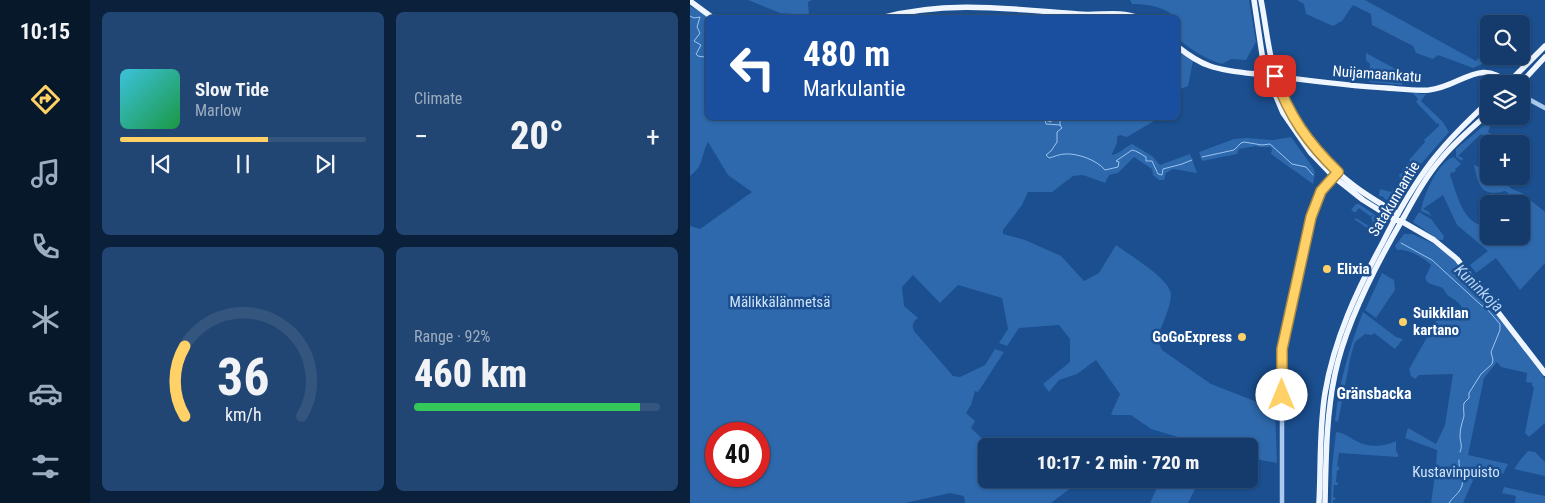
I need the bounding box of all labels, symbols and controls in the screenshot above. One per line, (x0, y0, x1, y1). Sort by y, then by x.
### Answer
map controls (1480, 15, 1530, 245)
button: search (1480, 15, 1530, 65)
text: 10:15 (20, 19, 70, 44)
text: 480 m (803, 34, 890, 75)
icon: left (720, 35, 785, 100)
pin (1254, 55, 1296, 97)
icon: arrive (1261, 62, 1289, 90)
street label: Nuijamaankatu (1332, 62, 1422, 86)
button: layers (1480, 75, 1530, 125)
text: Markulantie (803, 76, 906, 101)
text: Slow Tide (195, 78, 269, 101)
icon: directions (28, 82, 63, 117)
text: Climate (414, 89, 462, 108)
text: Marlow (195, 101, 242, 120)
text: 20° (510, 114, 564, 158)
text: − (414, 120, 428, 153)
text: + (646, 120, 660, 153)
button: + (1480, 135, 1530, 185)
icon: previous (147, 150, 175, 178)
icon: pause (229, 150, 257, 178)
icon: next (311, 150, 339, 178)
icon: music (28, 156, 63, 191)
street label: Satakunnantie (1365, 158, 1423, 240)
button: − (1480, 195, 1530, 245)
icon: phone (28, 229, 63, 264)
place label: Elixia (1337, 260, 1370, 278)
water label: Kuninkoja (1451, 260, 1507, 316)
marker: Elixia (1321, 263, 1333, 275)
park label: Mälikkälänmetsä (730, 293, 830, 311)
icon: climate (28, 302, 63, 337)
place label: Suikkilan kartano (1413, 304, 1469, 339)
marker: Suikkilan kartano (1397, 316, 1409, 328)
text: Range · 92% (414, 327, 490, 346)
place label: GoGoExpress (1152, 328, 1232, 346)
marker: GoGoExpress (1236, 331, 1248, 343)
text: 36 (217, 347, 269, 408)
text: 460 km (414, 352, 527, 396)
position arrow (1255, 368, 1307, 420)
icon: car (28, 376, 63, 411)
district label: Gränsbacka (1336, 384, 1412, 403)
text: km/h (225, 404, 261, 425)
speed limit sign: 40 (705, 422, 770, 487)
icon: filters (28, 449, 63, 484)
text: 10:17 · 2 min · 720 m (1037, 451, 1199, 474)
park label: Kustavinpuisto (1412, 463, 1500, 481)

